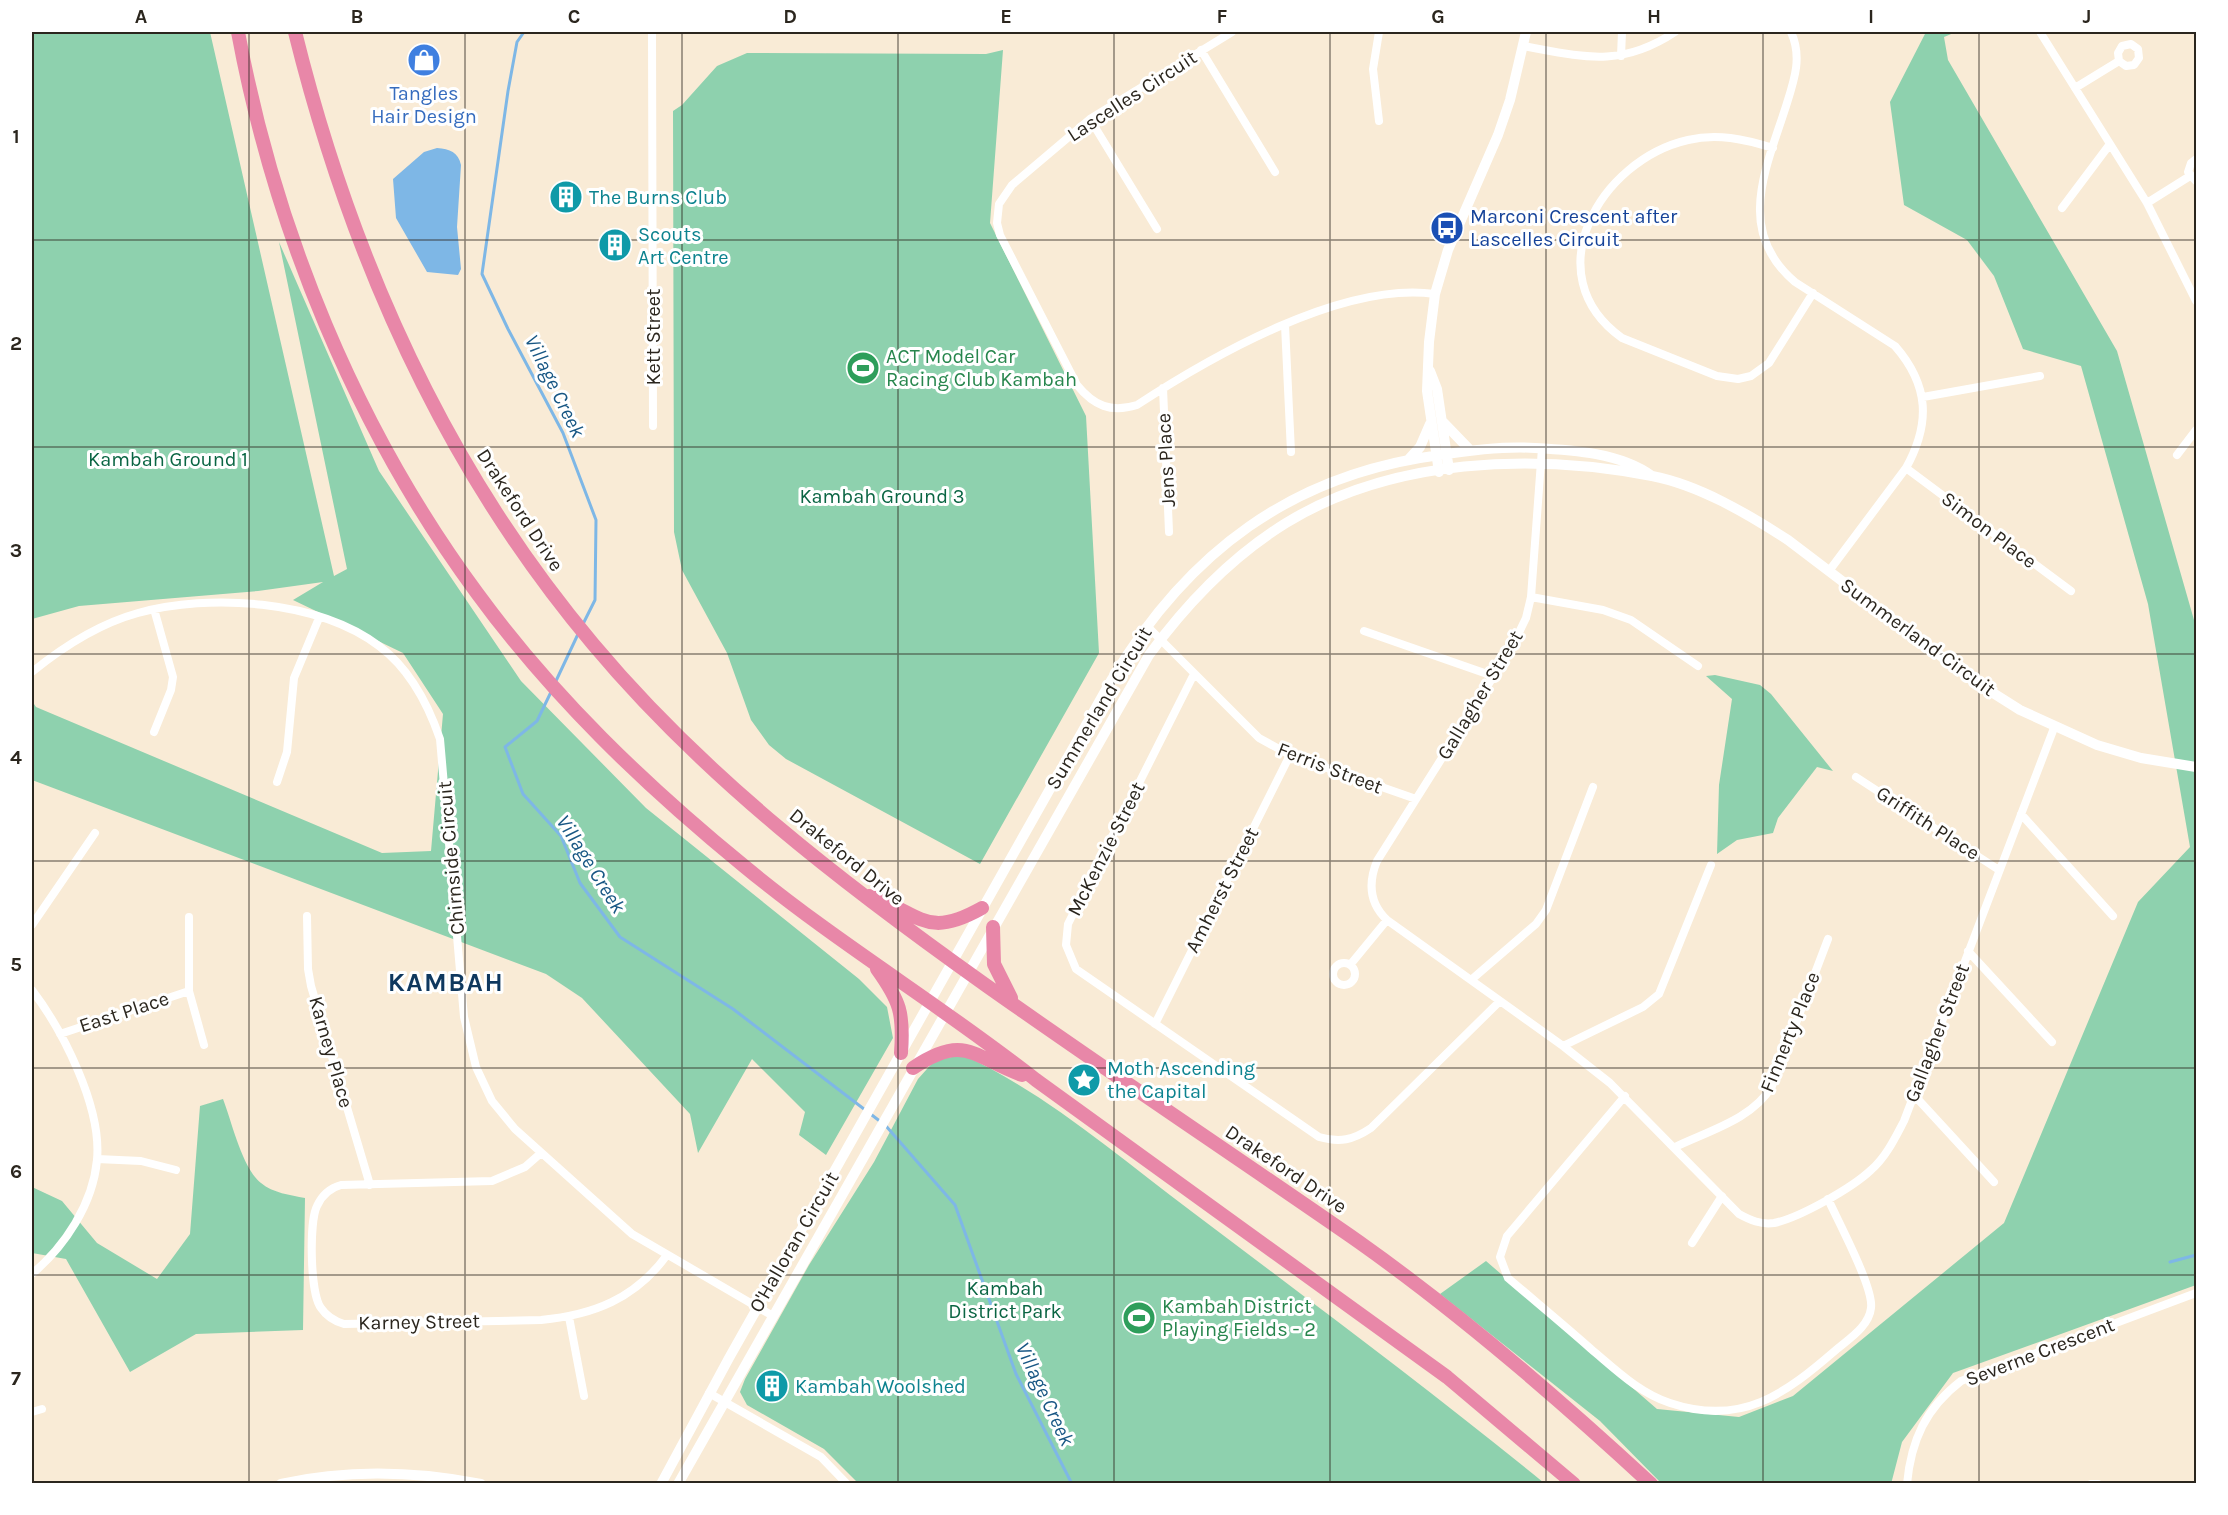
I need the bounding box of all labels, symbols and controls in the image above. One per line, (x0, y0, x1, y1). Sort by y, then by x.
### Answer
text: A (135, 5, 148, 28)
text: B (351, 5, 363, 28)
text: C (568, 5, 580, 28)
text: D (783, 5, 797, 28)
text: E (1000, 5, 1012, 28)
text: F (1217, 5, 1228, 28)
text: G (1431, 5, 1445, 28)
text: H (1647, 5, 1661, 28)
text: I (1868, 5, 1874, 28)
text: J (2083, 5, 2091, 28)
shop icon: Tangles Hair Design (406, 42, 442, 78)
street label: Lascelles Circuit (1063, 45, 1201, 146)
place label: Tangles Hair Design (371, 82, 477, 128)
text: 1 (12, 125, 20, 148)
building icon: The Burns Club (548, 179, 584, 215)
place label: The Burns Club (589, 186, 727, 209)
place label: Marconi Crescent after Lascelles Circuit (1470, 205, 1678, 251)
bus stop icon: Marconi Crescent after Lascelles Circuit (1429, 210, 1465, 246)
place label: Scouts Art Centre (638, 223, 729, 269)
building icon: Scouts Art Centre (597, 227, 633, 263)
street label: Kett Street (642, 288, 665, 386)
water label: Village Creek (520, 331, 590, 442)
text: 2 (10, 332, 22, 355)
place label: ACT Model Car Racing Club Kambah (886, 345, 1077, 391)
sports icon: ACT Model Car Racing Club Kambah (845, 350, 881, 386)
street label: Jens Place (1152, 412, 1180, 508)
street label: Drakeford Drive (472, 444, 568, 576)
park label: Kambah Ground 1 (88, 448, 248, 471)
park label: Kambah Ground 3 (799, 485, 965, 508)
street label: Simon Place (1937, 487, 2041, 573)
text: 3 (10, 539, 22, 562)
street label: Summerland Circuit (1836, 573, 2000, 701)
street label: Summerland Circuit (1041, 622, 1157, 794)
street label: Gallagher Street (1432, 626, 1528, 764)
street label: Ferris Street (1274, 737, 1386, 799)
text: 4 (10, 746, 22, 769)
street label: McKenzie Street (1062, 778, 1150, 920)
street label: Chirnside Circuit (433, 780, 469, 936)
street label: Griffith Place (1872, 781, 1984, 865)
street label: Drakeford Drive (785, 804, 909, 910)
water label: Village Creek (551, 810, 631, 918)
street label: Amherst Street (1181, 823, 1264, 956)
text: 5 (10, 953, 22, 976)
street label: Gallagher Street (1900, 960, 1974, 1106)
district label: KAMBAH (388, 967, 504, 998)
street label: Finnerty Place (1755, 968, 1825, 1096)
street label: East Place (76, 987, 172, 1037)
street label: Karney Place (304, 994, 358, 1110)
place label: Moth Ascending the Capital (1107, 1057, 1255, 1103)
place icon: Moth Ascending the Capital (1066, 1062, 1102, 1098)
street label: Drakeford Drive (1221, 1120, 1351, 1218)
text: 6 (10, 1160, 22, 1183)
street label: O'Halloran Circuit (744, 1167, 844, 1316)
park label: Kambah District Park (948, 1277, 1062, 1323)
place label: Kambah District Playing Fields - 2 (1162, 1295, 1316, 1341)
sports icon: Kambah District Playing Fields - 2 (1121, 1300, 1157, 1336)
street label: Karney Street (358, 1309, 481, 1335)
street label: Severne Crescent (1962, 1313, 2118, 1391)
water label: Village Creek (1011, 1339, 1080, 1450)
text: 7 (11, 1367, 21, 1390)
building icon: Kambah Woolshed (754, 1368, 790, 1404)
place label: Kambah Woolshed (795, 1375, 966, 1398)

